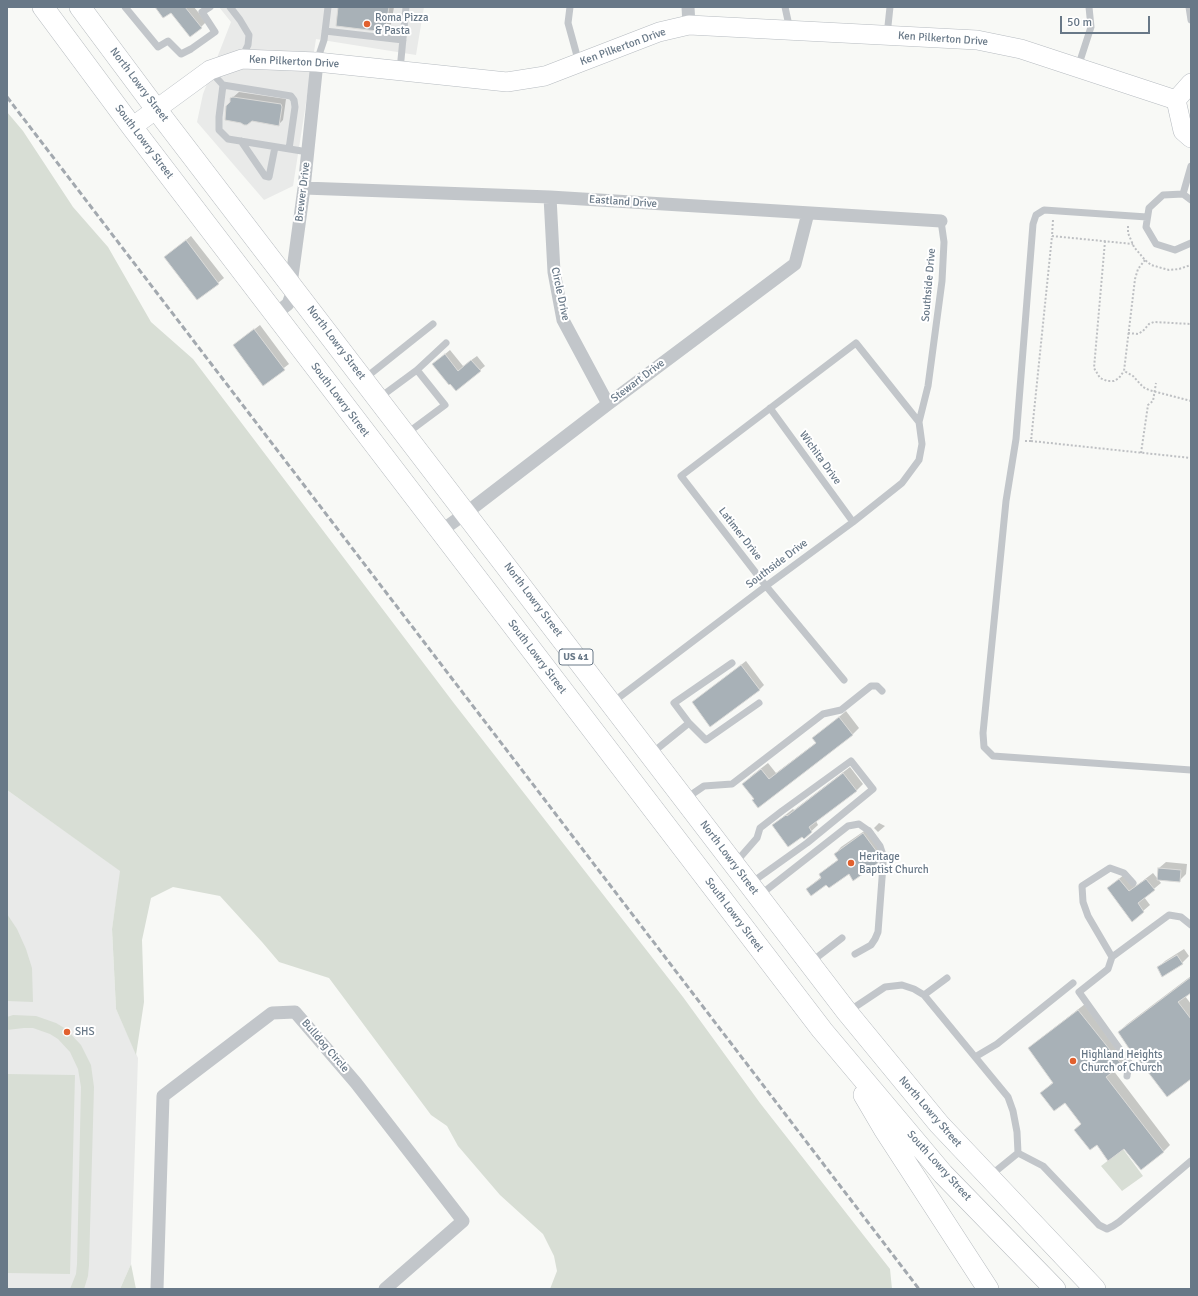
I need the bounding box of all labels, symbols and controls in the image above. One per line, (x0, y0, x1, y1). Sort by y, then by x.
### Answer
scale bar (1062, 8, 1152, 34)
place label: Roma Pizza & Pasta (375, 11, 429, 37)
text: 50 m (1067, 15, 1092, 30)
marker: Roma Pizza & Pasta (362, 19, 372, 29)
street label: Ken Pilkerton Drive (578, 25, 668, 69)
street label: Ken Pilkerton Drive (897, 29, 989, 49)
street label: North Lowry Street (107, 45, 171, 125)
street label: Ken Pilkerton Drive (249, 53, 339, 71)
street label: South Lowry Street (112, 102, 176, 182)
street label: Brewer Drive (293, 161, 313, 223)
street label: Eastland Drive (589, 193, 657, 211)
street label: Southside Drive (919, 248, 939, 322)
street label: Circle Drive (548, 266, 572, 322)
street label: North Lowry Street (304, 303, 368, 383)
street label: Stewart Drive (609, 357, 667, 405)
street label: South Lowry Street (308, 360, 372, 440)
street label: Wichita Drive (796, 429, 844, 487)
street label: Latimer Drive (715, 505, 765, 563)
street label: Southside Drive (744, 537, 810, 591)
street label: North Lowry Street (501, 560, 565, 640)
street label: South Lowry Street (505, 617, 569, 697)
road number: US 41 (559, 649, 593, 665)
street label: North Lowry Street (697, 818, 761, 898)
place label: Heritage Baptist Church (859, 850, 929, 876)
marker: Heritage Baptist Church (846, 858, 856, 868)
street label: South Lowry Street (702, 875, 766, 955)
street label: Bulldog Circle (298, 1017, 352, 1075)
place label: SHS (75, 1025, 95, 1039)
marker: SHS (62, 1027, 72, 1037)
place label: Highland Heights Church of Church (1081, 1048, 1163, 1074)
marker: Highland Heights Church of Church (1068, 1056, 1078, 1066)
street label: North Lowry Street (896, 1074, 964, 1150)
street label: South Lowry Street (904, 1128, 974, 1204)

